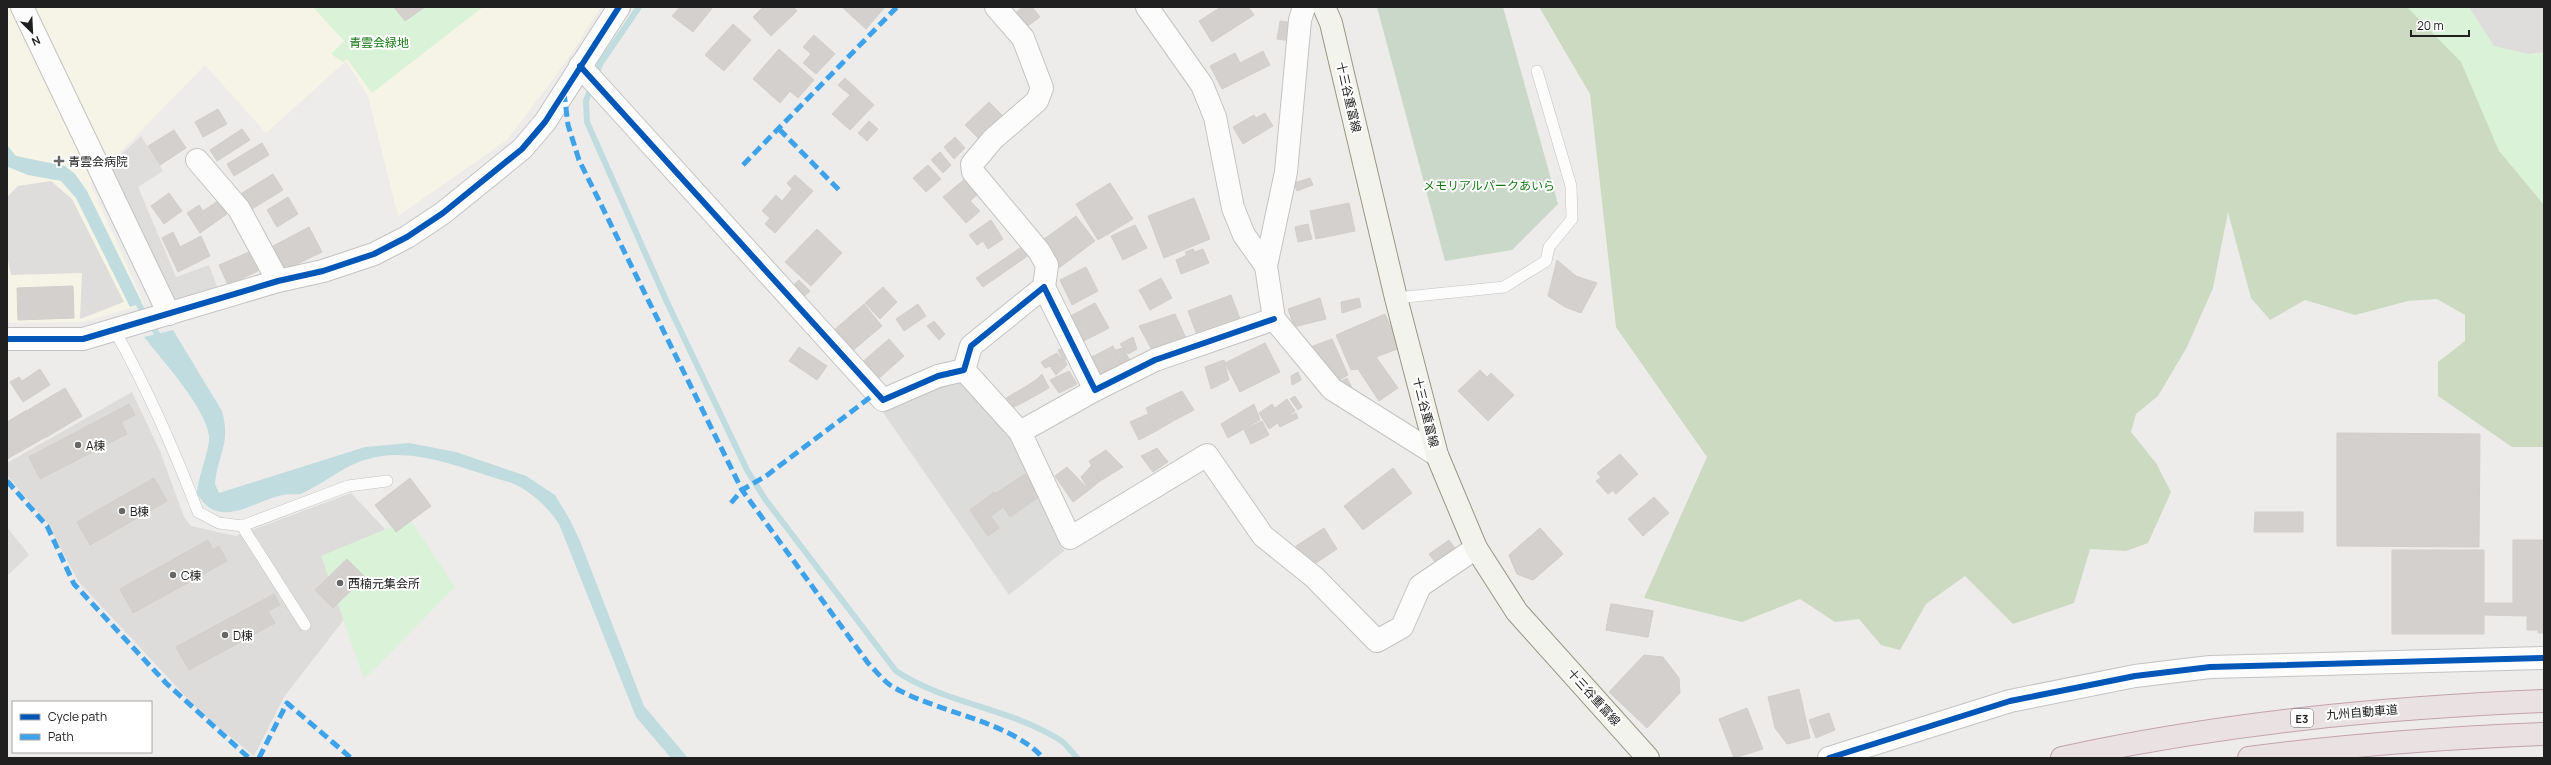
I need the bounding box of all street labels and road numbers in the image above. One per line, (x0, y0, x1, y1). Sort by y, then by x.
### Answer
street label: 十三谷重富線 (1333, 60, 1365, 134)
street label: 十三谷重富線 (1409, 375, 1443, 449)
street label: 十三谷重富線 (1564, 665, 1624, 729)
street label: 九州自動車道 (2325, 700, 2399, 724)
road number: E3 (2291, 709, 2313, 727)

